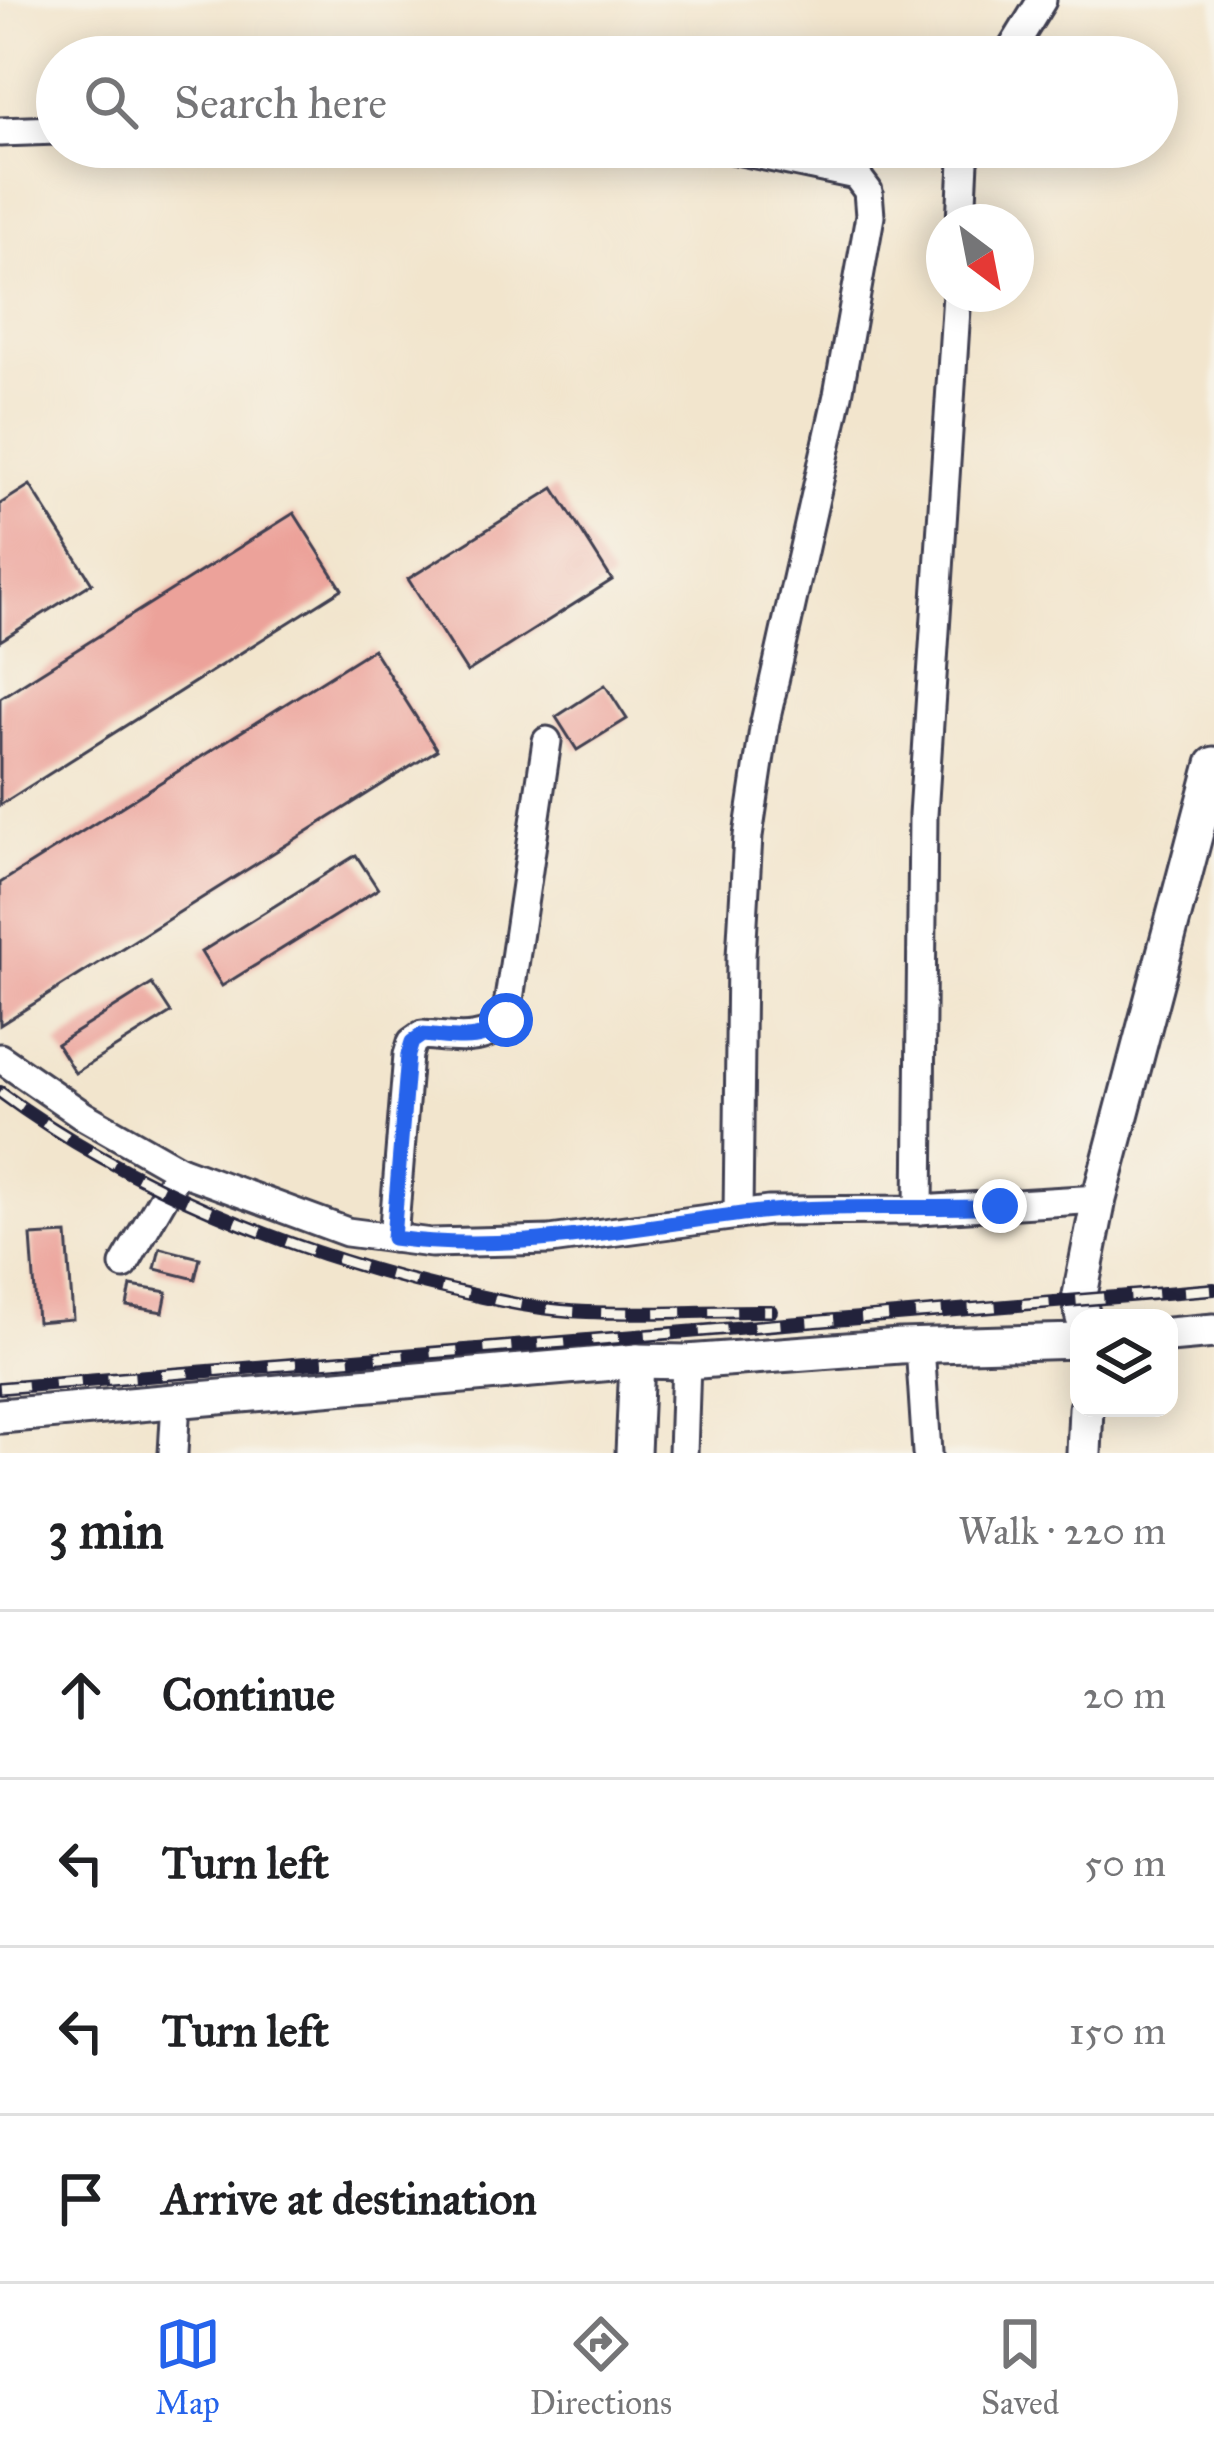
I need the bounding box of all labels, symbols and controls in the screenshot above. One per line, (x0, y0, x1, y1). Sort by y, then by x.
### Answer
search box (36, 36, 1178, 168)
icon: search (78, 69, 144, 135)
text: Search here (174, 75, 387, 130)
north arrow (926, 204, 1034, 312)
route start (479, 993, 533, 1047)
route end (973, 1179, 1027, 1233)
map controls (1070, 1309, 1178, 1417)
button: layers (1070, 1309, 1178, 1417)
text: 3 min (48, 1500, 164, 1562)
text: Walk · 220 m (958, 1507, 1166, 1555)
icon: ahead (48, 1662, 114, 1728)
text: Continue (162, 1667, 335, 1722)
text: 20 m (1083, 1671, 1166, 1719)
icon: left (48, 1830, 114, 1896)
text: Turn left (162, 1835, 329, 1890)
text: 50 m (1084, 1839, 1166, 1887)
icon: left (48, 1998, 114, 2064)
text: Turn left (162, 2003, 329, 2058)
text: 150 m (1069, 2007, 1166, 2055)
icon: arrive (48, 2166, 114, 2232)
text: Arrive at destination (162, 2171, 537, 2226)
tab: Map (155, 2311, 221, 2423)
tab: Directions (530, 2311, 672, 2423)
tab: Saved (981, 2311, 1059, 2423)

